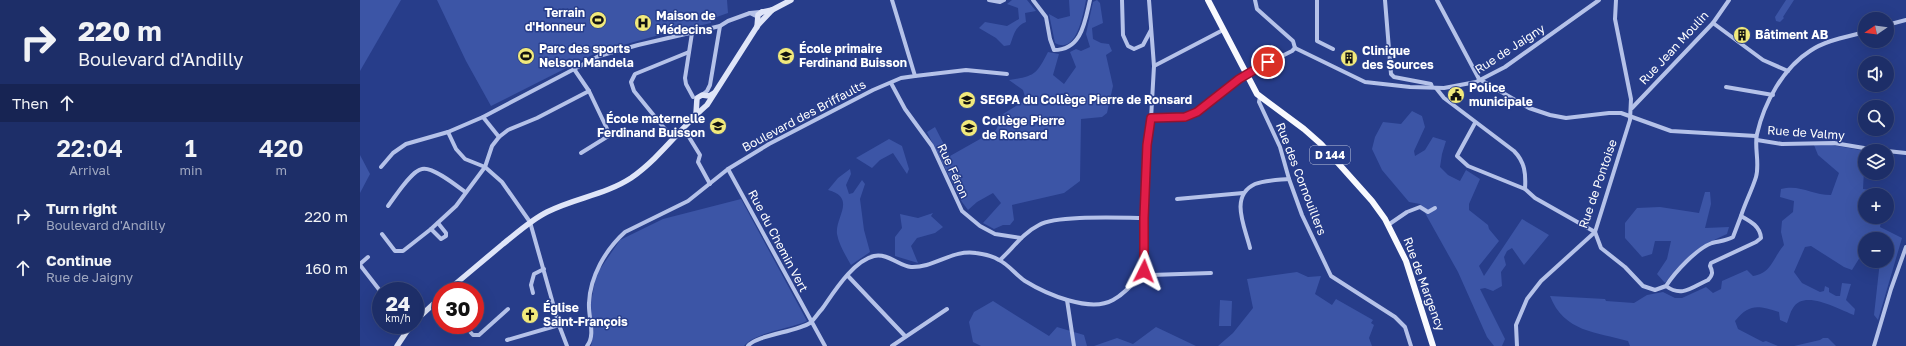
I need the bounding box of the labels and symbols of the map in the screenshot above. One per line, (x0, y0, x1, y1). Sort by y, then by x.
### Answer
place label: Terrain d'Honneur (525, 5, 585, 34)
place label: Maison de Médecins (656, 8, 716, 37)
street label: Rue Jean Moulin (1636, 8, 1712, 88)
sports icon: Terrain d'Honneur (588, 10, 608, 30)
north arrow (1858, 12, 1894, 48)
hospital icon: Maison de Médecins (633, 13, 653, 33)
street label: Rue de Jaigny (1472, 20, 1548, 77)
building icon: Bâtiment AB (1732, 25, 1752, 45)
place label: Bâtiment AB (1755, 27, 1829, 42)
place label: Parc des sports Nelson Mandela (539, 41, 634, 70)
place label: École primaire Ferdinand Buisson (799, 41, 907, 70)
place label: Clinique des Sources (1362, 43, 1434, 72)
pin (1251, 45, 1285, 79)
sports icon: Parc des sports Nelson Mandela (516, 46, 536, 66)
school or university icon: École primaire Ferdinand Buisson (776, 46, 796, 66)
building icon: Clinique des Sources (1339, 48, 1359, 68)
street label: Boulevard des Briffaults (739, 77, 868, 155)
place label: Police municipale (1469, 80, 1533, 109)
public building icon: Police municipale (1446, 85, 1466, 105)
school or university icon: SEGPA du Collège Pierre de Ronsard (957, 90, 977, 110)
place label: SEGPA du Collège Pierre de Ronsard (980, 92, 1192, 107)
place label: École maternelle Ferdinand Buisson (597, 111, 705, 140)
place label: Collège Pierre de Ronsard (982, 113, 1065, 142)
school or university icon: École maternelle Ferdinand Buisson (708, 116, 728, 136)
school or university icon: Collège Pierre de Ronsard (959, 118, 979, 138)
street label: Rue des Cornouillers (1273, 120, 1330, 237)
street label: Rue de Valmy (1767, 122, 1845, 143)
street label: Rue de Pontoise (1575, 137, 1620, 230)
street label: Rue Féron (934, 141, 973, 200)
road number: D 144 (1310, 146, 1350, 164)
street label: Rue du Chemin Vert (745, 187, 812, 295)
street label: Rue de Margency (1401, 235, 1449, 333)
position arrow (1123, 250, 1165, 292)
speed limit sign: 30 (432, 282, 484, 334)
place label: Église Saint-François (543, 300, 628, 329)
church icon: Église Saint-François (520, 305, 540, 325)

